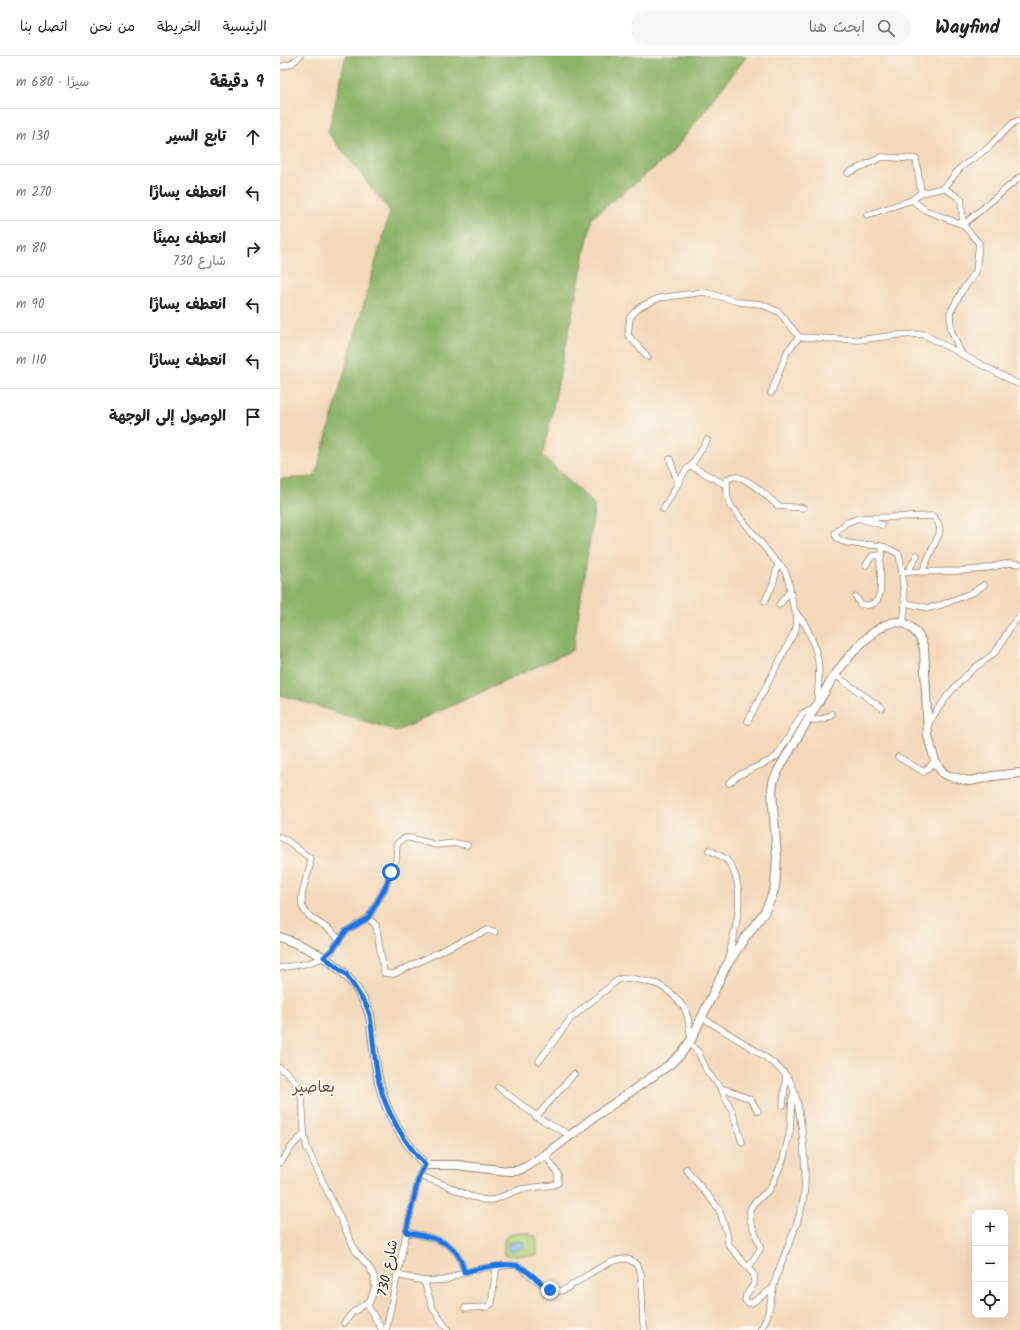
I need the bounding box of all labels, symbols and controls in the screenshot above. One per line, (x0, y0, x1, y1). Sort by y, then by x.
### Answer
search box (631, 10, 911, 46)
text: Wayfind (935, 13, 1000, 43)
text: اتصل بنا (20, 16, 68, 38)
text: من نحن (90, 16, 135, 38)
text: الخريطة (157, 16, 201, 38)
text: الرئيسية (223, 16, 267, 38)
text: ابحث هنا (809, 16, 865, 40)
icon: search (875, 17, 897, 39)
text: 9 دقيقة (210, 69, 264, 96)
text: سيرًا · 680 m (16, 72, 89, 93)
text: تابع السير (167, 125, 226, 149)
text: 130 m (16, 126, 50, 147)
icon: ahead (242, 126, 264, 148)
text: انعطف يسارًا (149, 181, 226, 205)
text: 270 m (16, 182, 52, 203)
icon: left (242, 182, 264, 204)
text: انعطف يمينًا (153, 227, 226, 251)
text: 80 m (16, 238, 46, 259)
icon: right (242, 238, 264, 260)
text: شارع 730 (173, 251, 226, 272)
text: انعطف يسارًا (149, 293, 226, 317)
text: 90 m (16, 294, 44, 315)
icon: left (242, 294, 264, 316)
text: انعطف يسارًا (149, 349, 226, 373)
text: 110 m (16, 350, 46, 371)
icon: left (242, 350, 264, 372)
text: الوصول إلى الوجهة (109, 405, 226, 429)
icon: arrive (242, 406, 264, 428)
route start (382, 863, 400, 881)
district label: بعاصير (291, 1075, 335, 1100)
map controls (972, 1210, 1008, 1318)
button: + (972, 1210, 1008, 1246)
street label: شارع 730 (372, 1238, 404, 1298)
button: − (972, 1246, 1008, 1282)
route end (541, 1281, 559, 1299)
button: locate (972, 1282, 1008, 1318)

